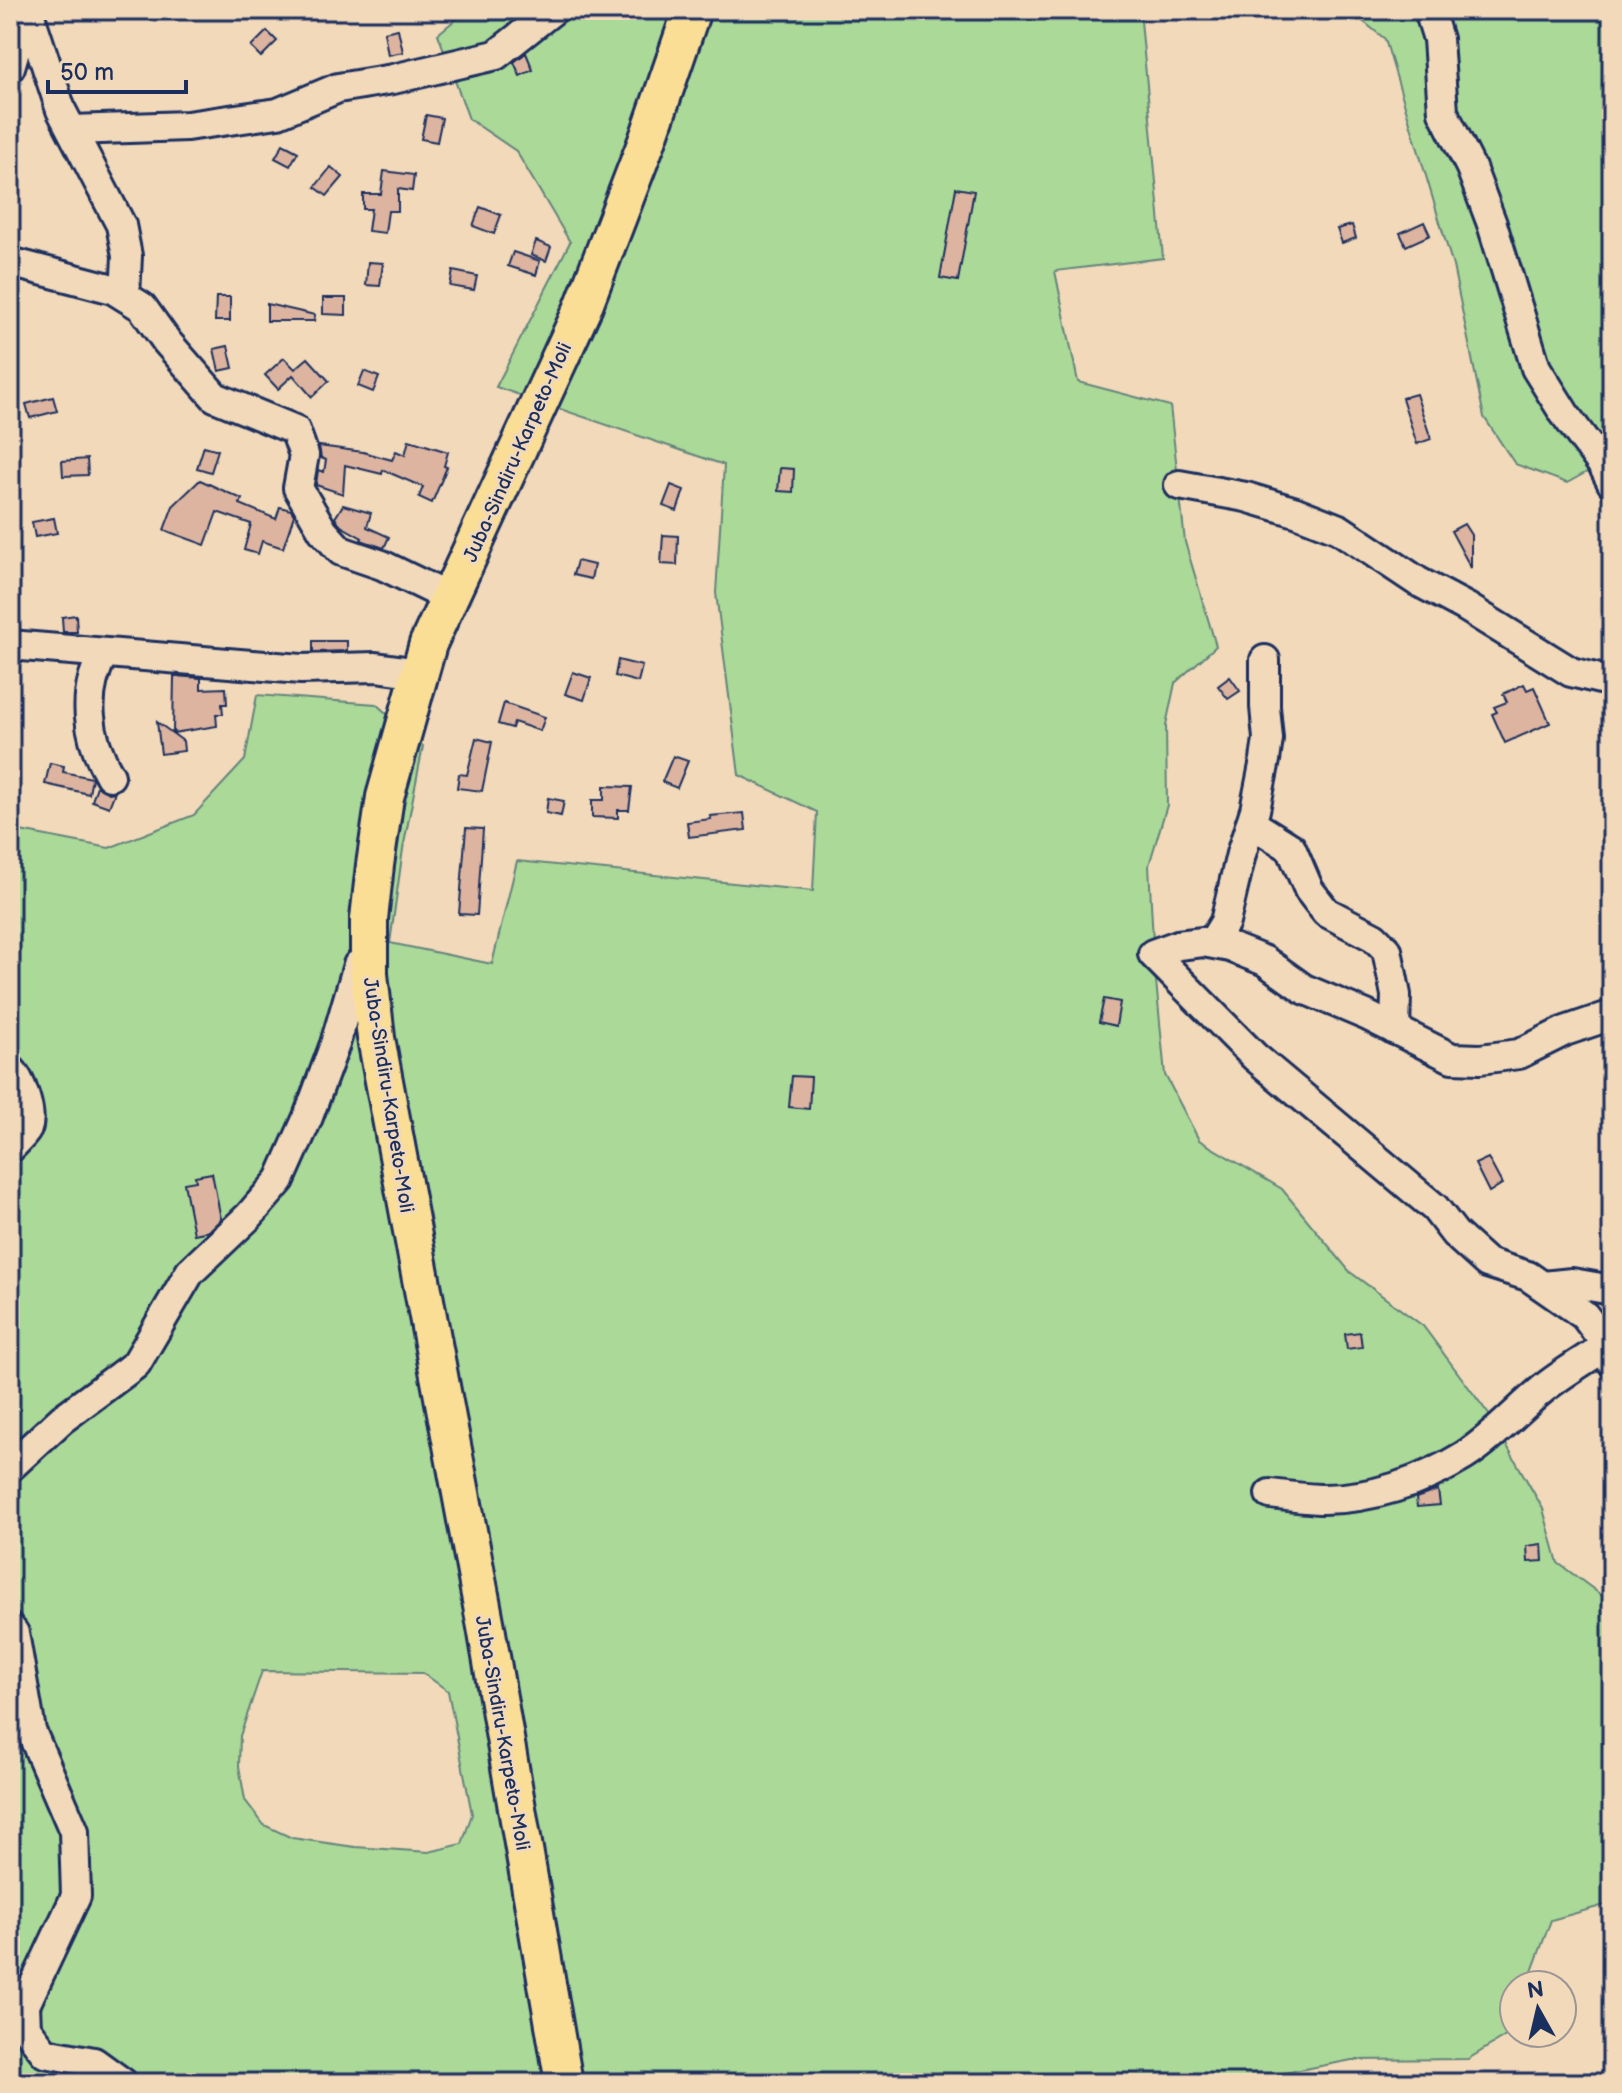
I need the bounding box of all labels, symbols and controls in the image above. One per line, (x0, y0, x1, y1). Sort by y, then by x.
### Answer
scale bar (48, 44, 186, 94)
text: 50 m (60, 58, 114, 87)
street label: Juba-Sindiru-Karpeto-Moli (459, 339, 577, 566)
street label: Juba-Sindiru-Karpeto-Moli (358, 976, 418, 1215)
street label: Juba-Sindiru-Karpeto-Moli (470, 1614, 534, 1852)
north arrow (1498, 1969, 1578, 2049)
text: N (1525, 1976, 1545, 2005)

